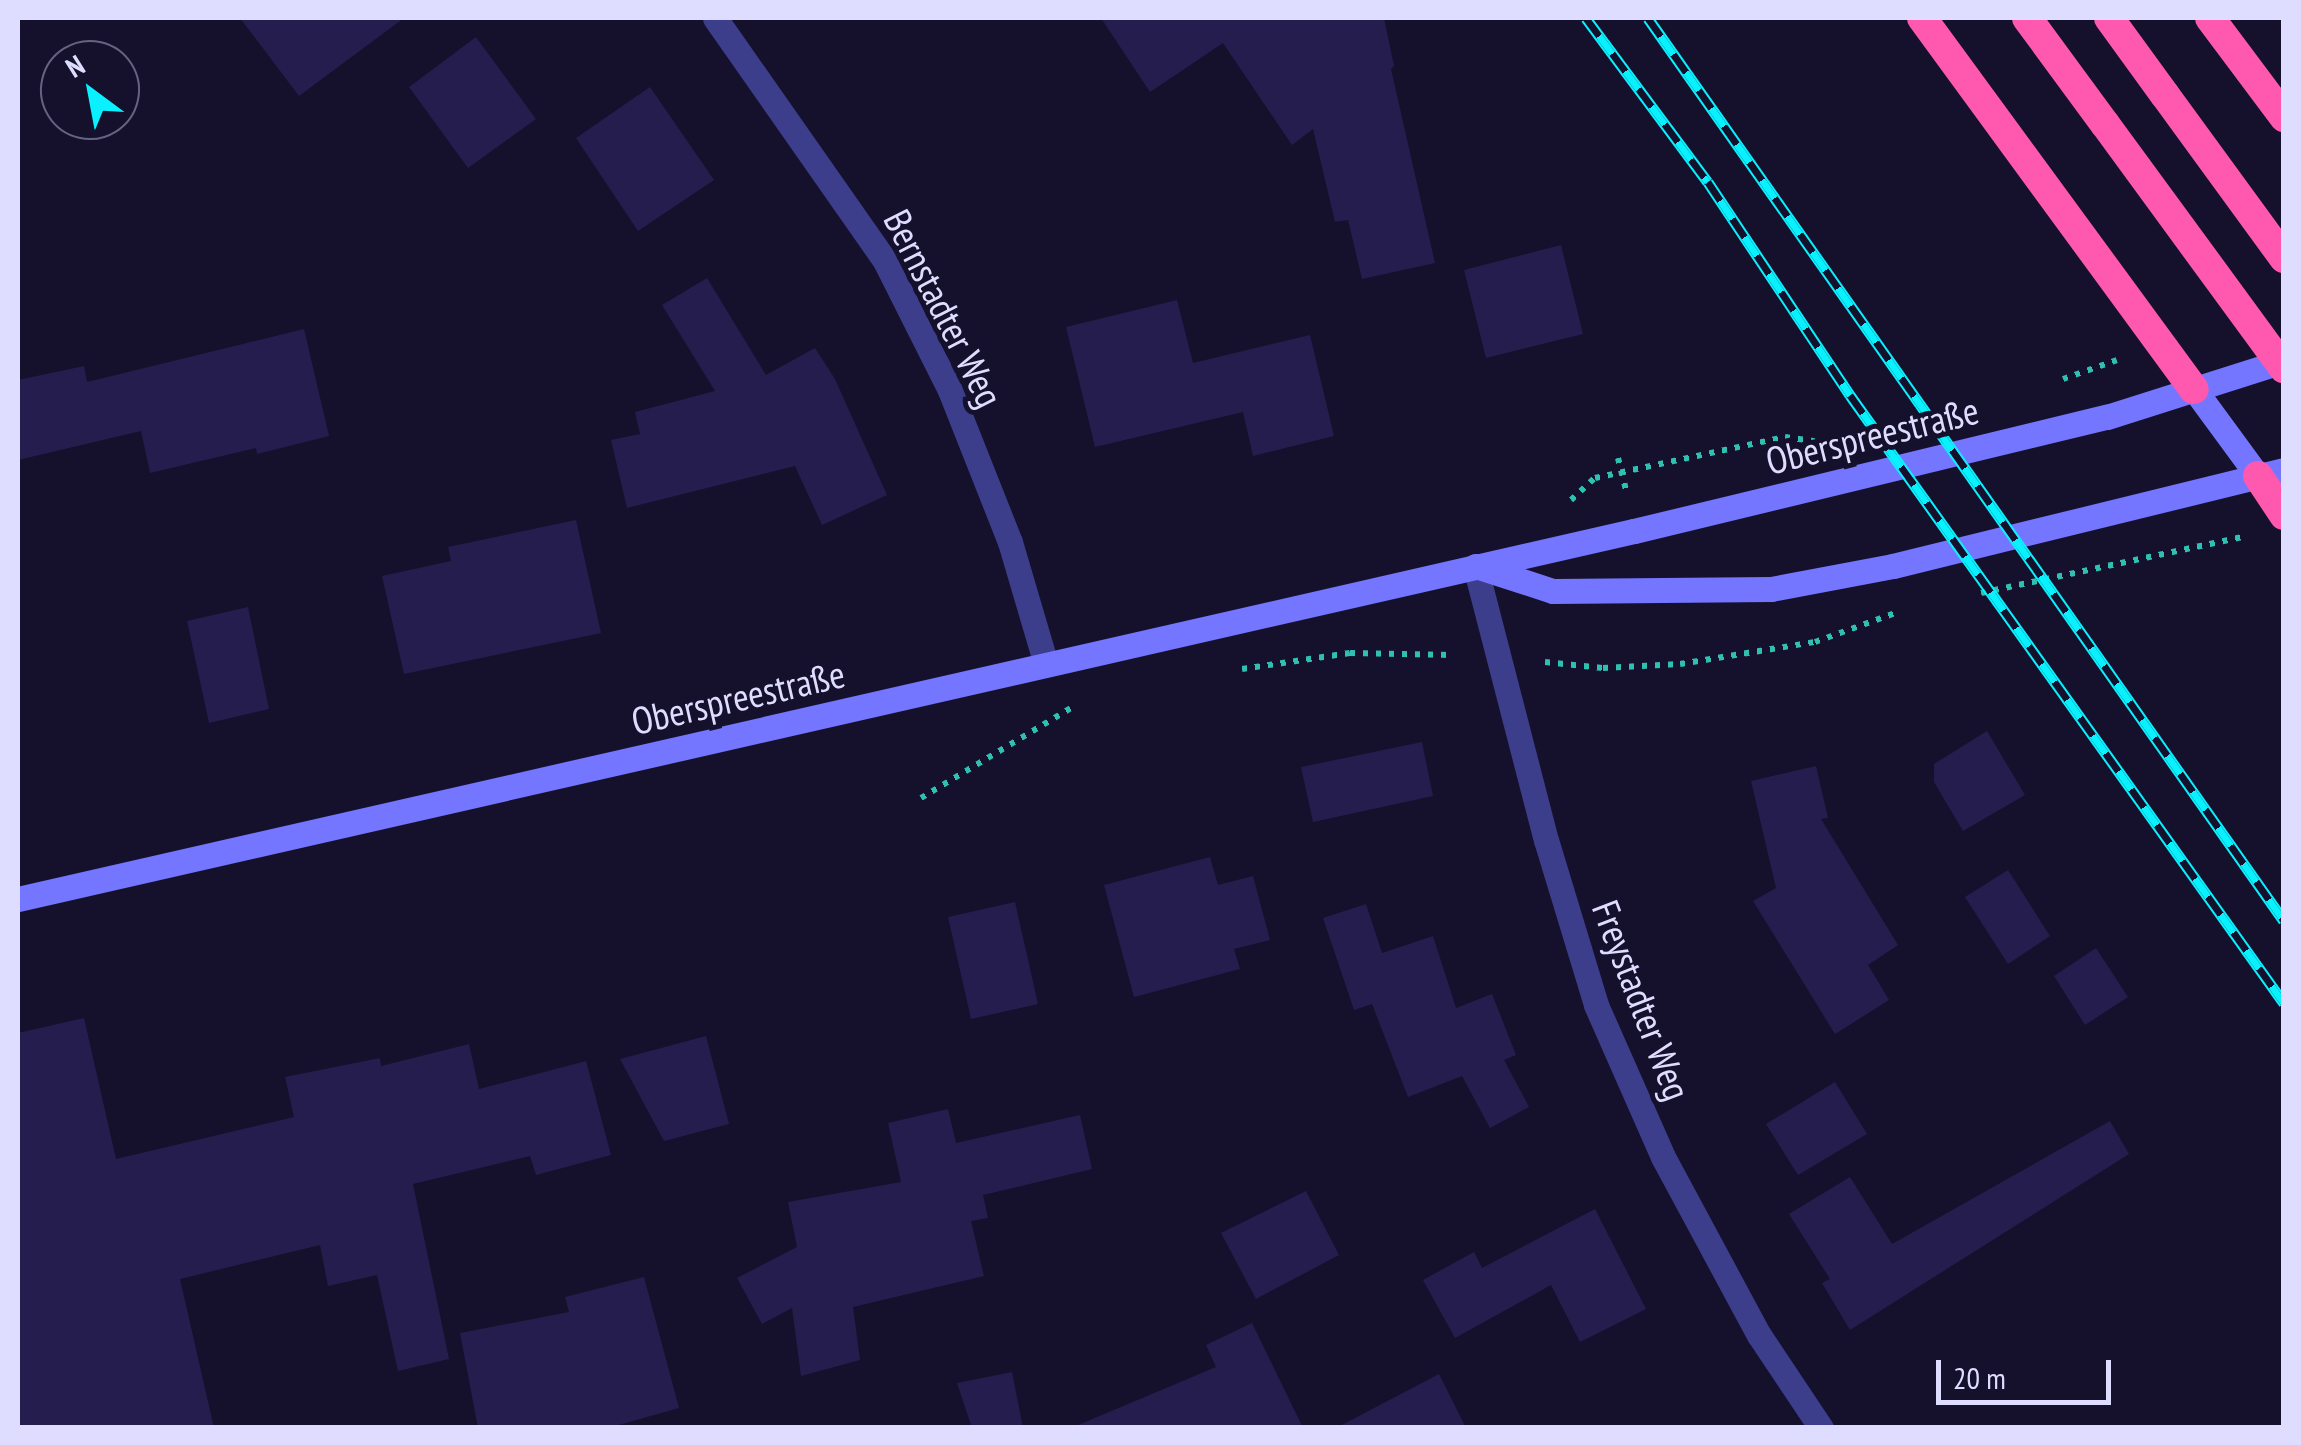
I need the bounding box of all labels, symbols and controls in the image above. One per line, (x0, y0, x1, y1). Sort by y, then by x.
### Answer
north arrow (40, 40, 140, 140)
text: N (59, 46, 91, 86)
street label: Bernstadter Weg (875, 201, 1013, 415)
street label: Oberspreestraße (1761, 387, 1983, 483)
street label: Oberspreestraße (627, 650, 849, 744)
street label: Freystadter Weg (1583, 893, 1701, 1107)
scale bar (1941, 1340, 2116, 1402)
text: 20 m (1953, 1358, 2006, 1397)

